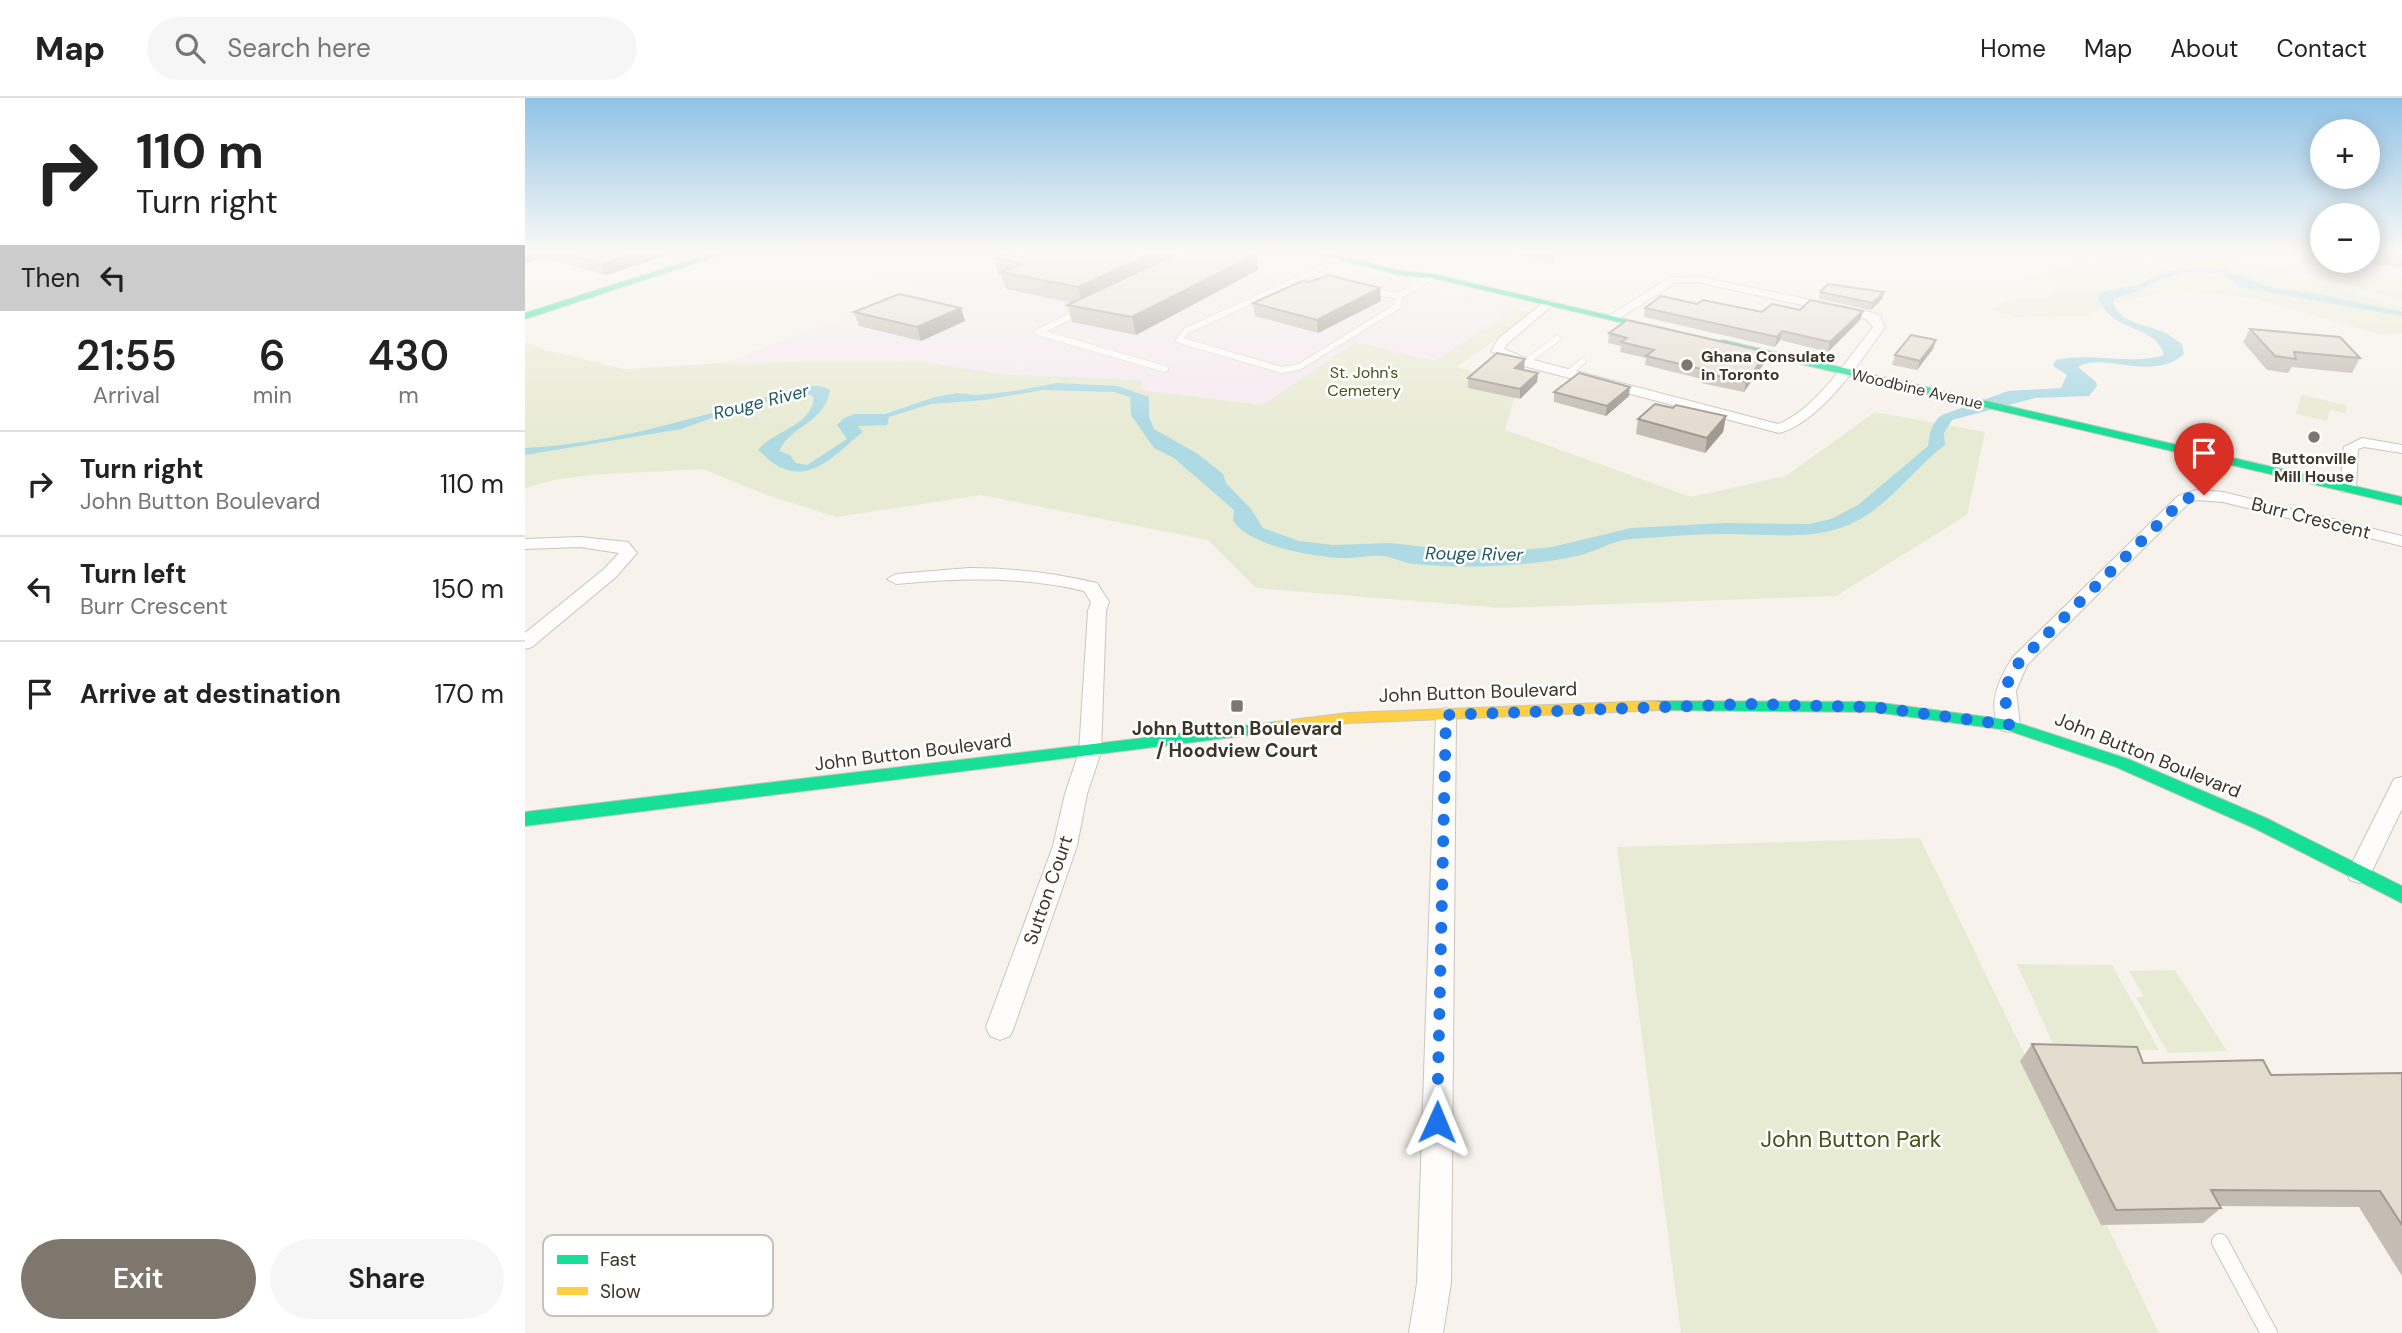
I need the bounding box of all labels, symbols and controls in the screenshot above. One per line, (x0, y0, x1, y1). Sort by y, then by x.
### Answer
search box (147, 17, 637, 80)
text: Map (35, 27, 105, 70)
icon: search (171, 29, 209, 67)
text: Search here (227, 31, 371, 65)
text: Home (1980, 33, 2046, 64)
text: Map (2084, 33, 2132, 64)
text: About (2170, 33, 2239, 64)
text: Contact (2277, 33, 2367, 64)
text: 110 m (136, 119, 264, 183)
map controls (2310, 119, 2380, 273)
button: + (2310, 119, 2380, 189)
icon: right (21, 126, 112, 217)
text: Turn right (136, 181, 278, 223)
button: − (2310, 203, 2380, 273)
icon: left (94, 259, 132, 297)
text: Then (21, 261, 80, 295)
text: 21:55 (76, 328, 177, 383)
text: 6 (259, 328, 286, 383)
text: 430 (368, 328, 449, 383)
place label: Ghana Consulate in Toronto (1701, 346, 1835, 385)
marker: Ghana Consulate in Toronto (1679, 357, 1695, 373)
park label: St. John's Cemetery (1327, 362, 1401, 401)
street label: Woodbine Avenue (1849, 364, 1985, 414)
water label: Rouge River (711, 378, 813, 425)
text: Arrival (93, 380, 160, 410)
text: min (253, 380, 292, 410)
text: m (398, 380, 419, 410)
pin (2174, 423, 2234, 495)
marker: Buttonville Mill House (2306, 429, 2322, 445)
icon: arrive (2185, 434, 2223, 472)
place label: Buttonville Mill House (2272, 448, 2356, 487)
text: Turn right (80, 452, 204, 486)
icon: right (21, 465, 59, 503)
text: 110 m (440, 467, 504, 501)
text: John Button Boulevard (80, 486, 320, 516)
street label: Burr Crescent (2249, 491, 2373, 545)
water label: Rouge River (1425, 541, 1524, 567)
text: Turn left (80, 557, 187, 591)
icon: left (21, 570, 59, 608)
text: 150 m (432, 572, 504, 606)
text: Burr Crescent (80, 591, 228, 621)
icon: arrive (21, 675, 59, 713)
street label: John Button Boulevard (1378, 676, 1578, 708)
text: Arrive at destination (80, 677, 341, 711)
text: 170 m (435, 677, 504, 711)
marker: John Button Boulevard / Hoodview Court (1229, 698, 1245, 714)
street label: John Button Boulevard (2051, 706, 2245, 804)
place label: John Button Boulevard / Hoodview Court (1132, 716, 1342, 763)
street label: John Button Boulevard (813, 727, 1013, 777)
street label: Sutton Court (1018, 832, 1078, 948)
position arrow (1400, 1085, 1474, 1159)
park label: John Button Park (1761, 1124, 1942, 1154)
legend (543, 1235, 773, 1316)
button: Exit (21, 1239, 256, 1319)
button: Share (270, 1239, 504, 1319)
text: Fast (600, 1247, 636, 1272)
text: Slow (600, 1279, 641, 1304)

